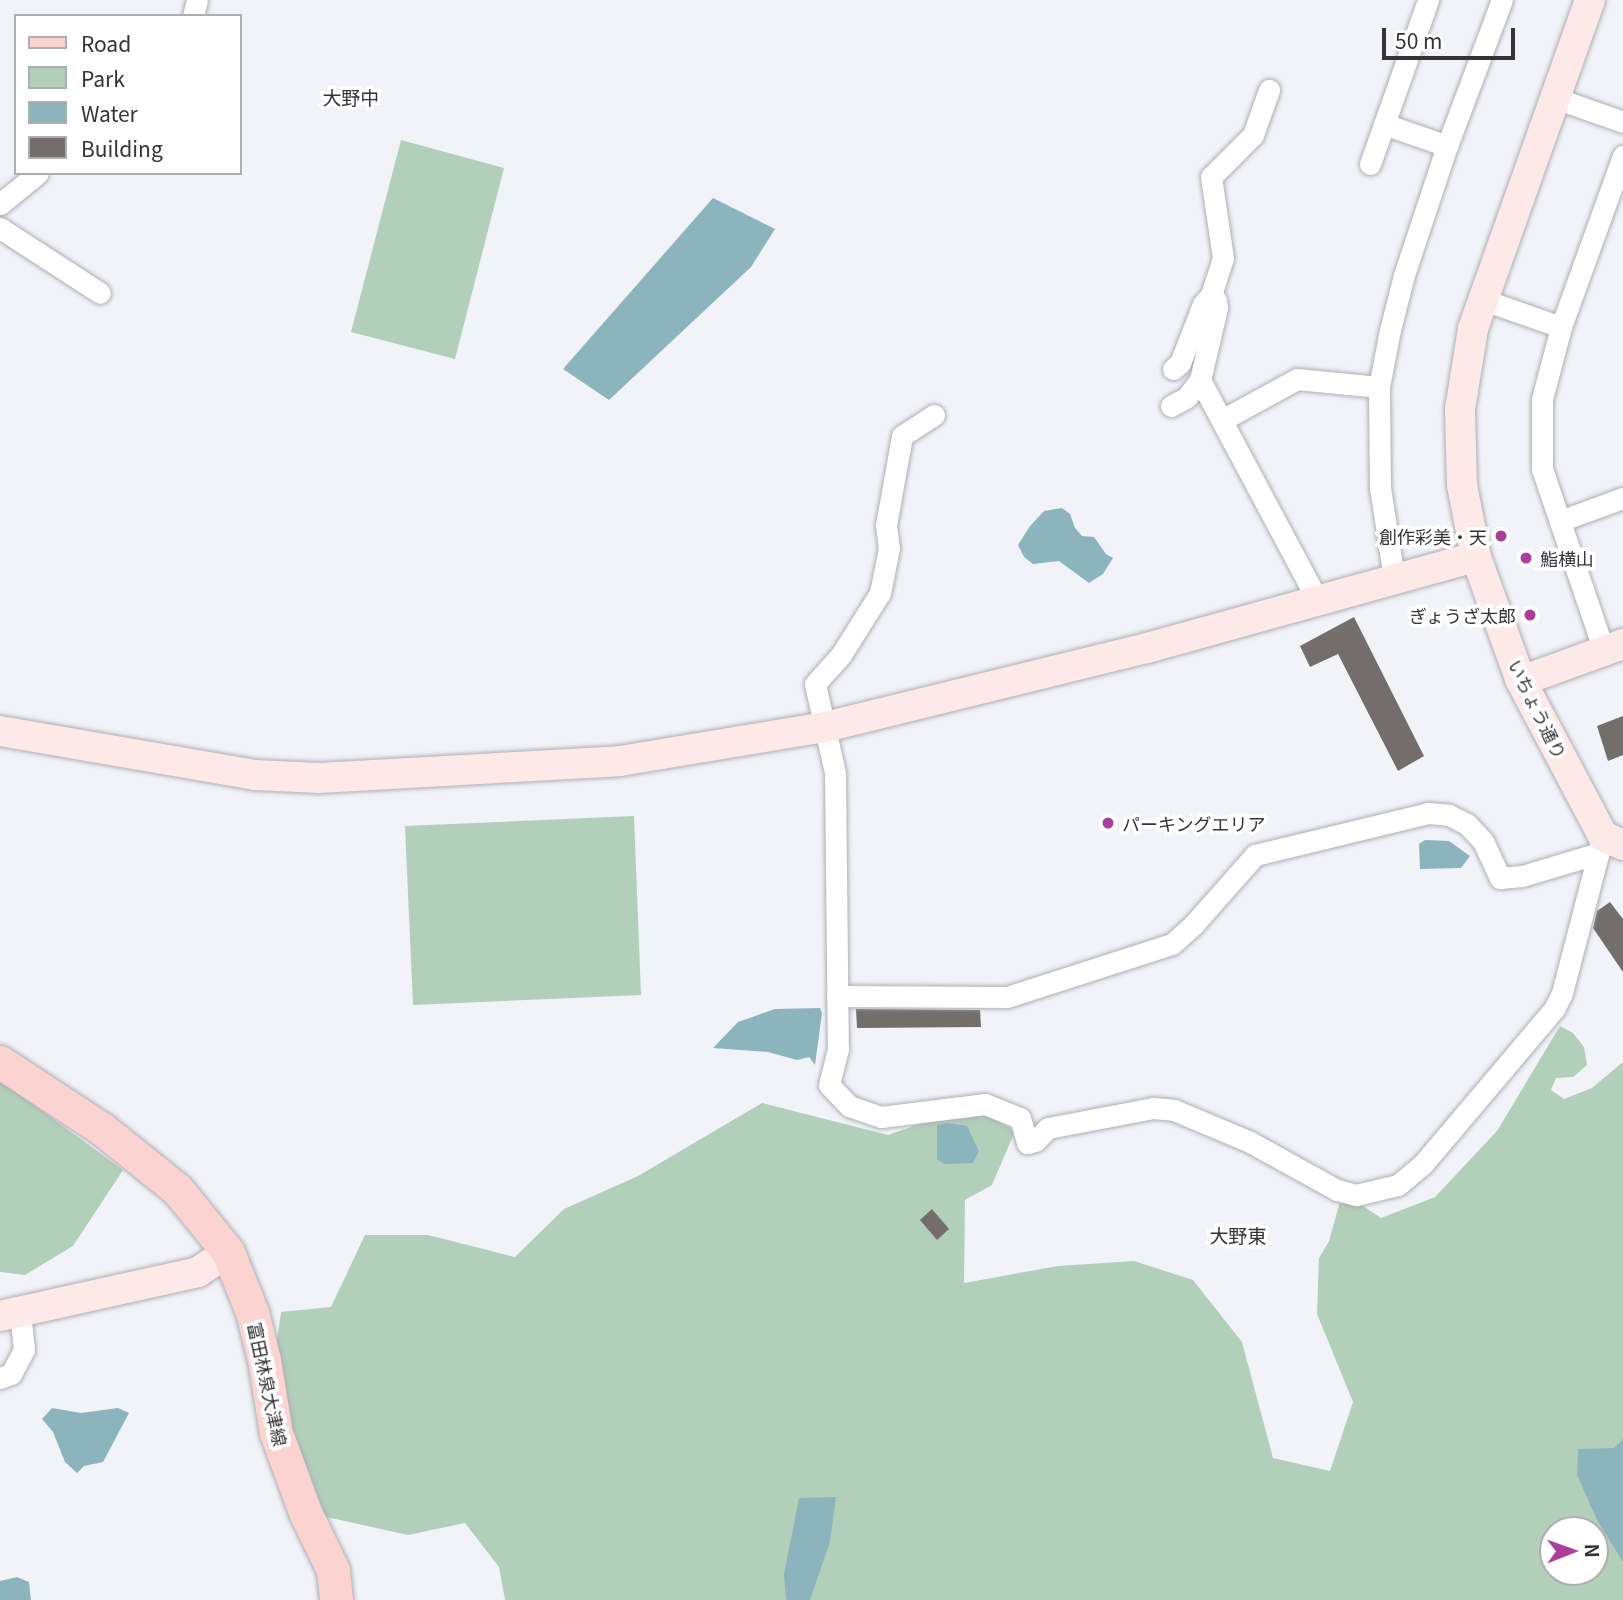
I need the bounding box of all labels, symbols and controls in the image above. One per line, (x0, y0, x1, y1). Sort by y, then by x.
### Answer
legend (14, 14, 242, 175)
scale bar (1385, 14, 1518, 58)
text: 50 m (1395, 25, 1442, 55)
text: Road (81, 28, 131, 58)
text: Park (81, 63, 125, 93)
district label: 大野中 (323, 86, 379, 108)
text: Water (81, 98, 138, 128)
text: Building (81, 133, 163, 163)
place label: 創作彩美・天 (1379, 525, 1487, 547)
marker: 創作彩美・天 (1493, 528, 1509, 544)
place label: 鮨横山 (1540, 547, 1594, 569)
marker: 鮨横山 (1518, 550, 1534, 566)
place label: ぎょうざ太郎 (1408, 604, 1516, 626)
marker: ぎょうざ太郎 (1522, 607, 1538, 623)
street label: いちょう通り (1505, 656, 1571, 762)
place label: パーキングエリア (1122, 812, 1266, 834)
marker: パーキングエリア (1100, 815, 1116, 831)
district label: 大野東 (1210, 1224, 1266, 1246)
street label: 富田林泉大津線 (244, 1320, 292, 1448)
north arrow (1539, 1516, 1609, 1586)
text: N (1580, 1543, 1607, 1558)

